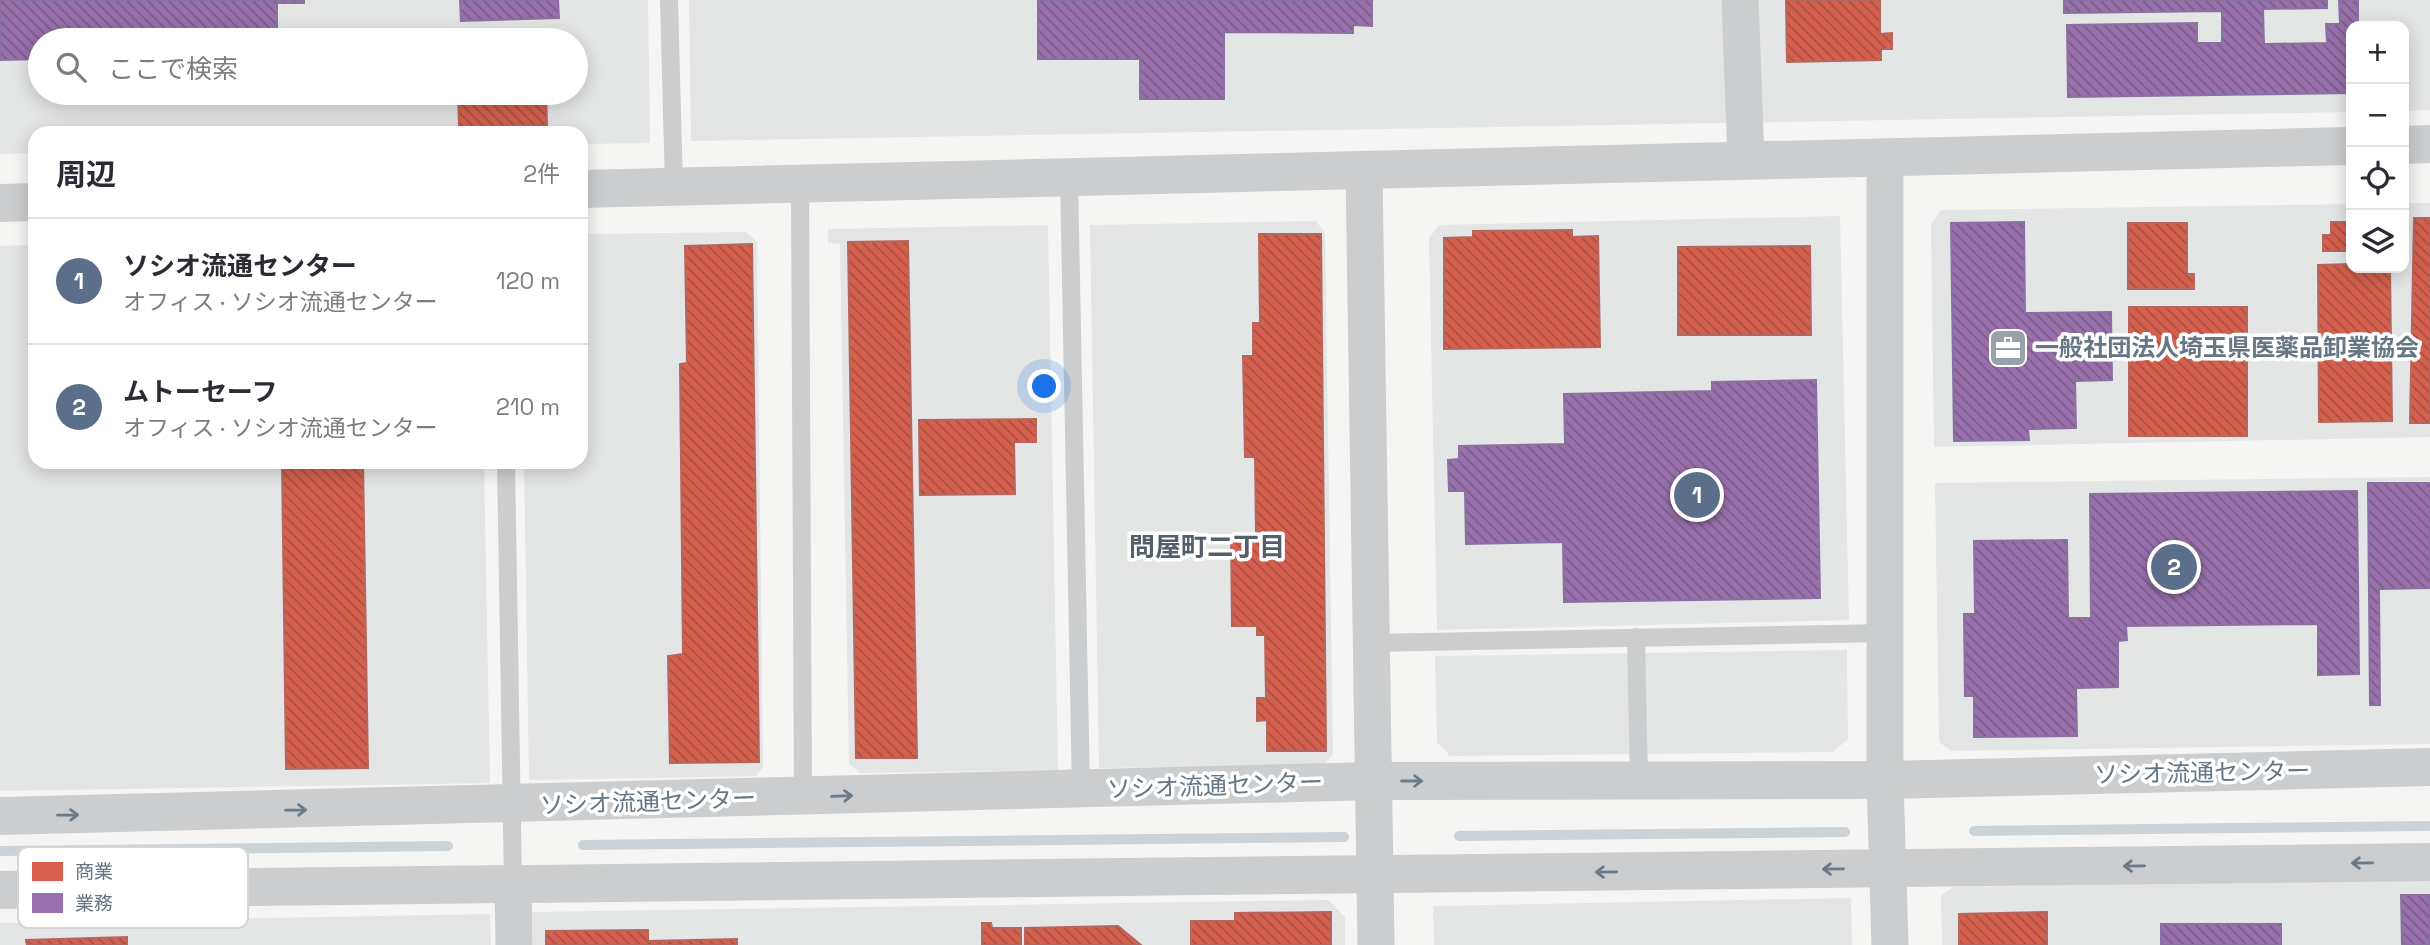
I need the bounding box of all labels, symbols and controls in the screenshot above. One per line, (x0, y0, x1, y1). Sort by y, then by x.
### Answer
map controls (2346, 21, 2409, 273)
button: + (2346, 21, 2409, 84)
search box (28, 28, 588, 105)
icon: search (52, 48, 90, 86)
text: ここで検索 (108, 52, 238, 86)
button: − (2346, 84, 2409, 147)
button: locate (2346, 147, 2409, 210)
text: 周辺 (56, 155, 116, 194)
text: 2件 (523, 159, 560, 189)
button: layers (2346, 210, 2409, 273)
text: ソシオ流通センター (123, 249, 357, 283)
text: 1 (74, 266, 84, 296)
text: 120 m (496, 266, 560, 296)
text: オフィス · ソシオ流通センター (123, 287, 438, 317)
office icon: 一般社団法人埼玉県医薬品卸業協会 (1987, 327, 2029, 369)
place label: 一般社団法人埼玉県医薬品卸業協会 (2035, 332, 2419, 363)
your location (1027, 369, 1061, 403)
text: ムトーセーフ (123, 375, 277, 409)
text: 2 (72, 392, 86, 422)
text: 210 m (496, 392, 560, 422)
text: オフィス · ソシオ流通センター (123, 413, 438, 443)
pin: 1 (1674, 469, 1720, 521)
district label: 問屋町二丁目 (1129, 530, 1285, 564)
pin: 2 (2151, 541, 2197, 593)
street label: ソシオ流通センター (2094, 755, 2310, 790)
street label: ソシオ流通センター (1107, 766, 1323, 805)
one-way arrow (1400, 774, 1423, 788)
street label: ソシオ流通センター (540, 782, 756, 821)
one-way arrow (830, 790, 853, 803)
one-way arrow (284, 803, 307, 817)
one-way arrow (56, 808, 79, 821)
legend (18, 847, 248, 928)
one-way arrow (2351, 856, 2374, 870)
text: 商業 (75, 859, 113, 884)
one-way arrow (2123, 859, 2146, 873)
one-way arrow (1822, 863, 1845, 876)
one-way arrow (1595, 865, 1618, 879)
text: 業務 (75, 891, 113, 916)

